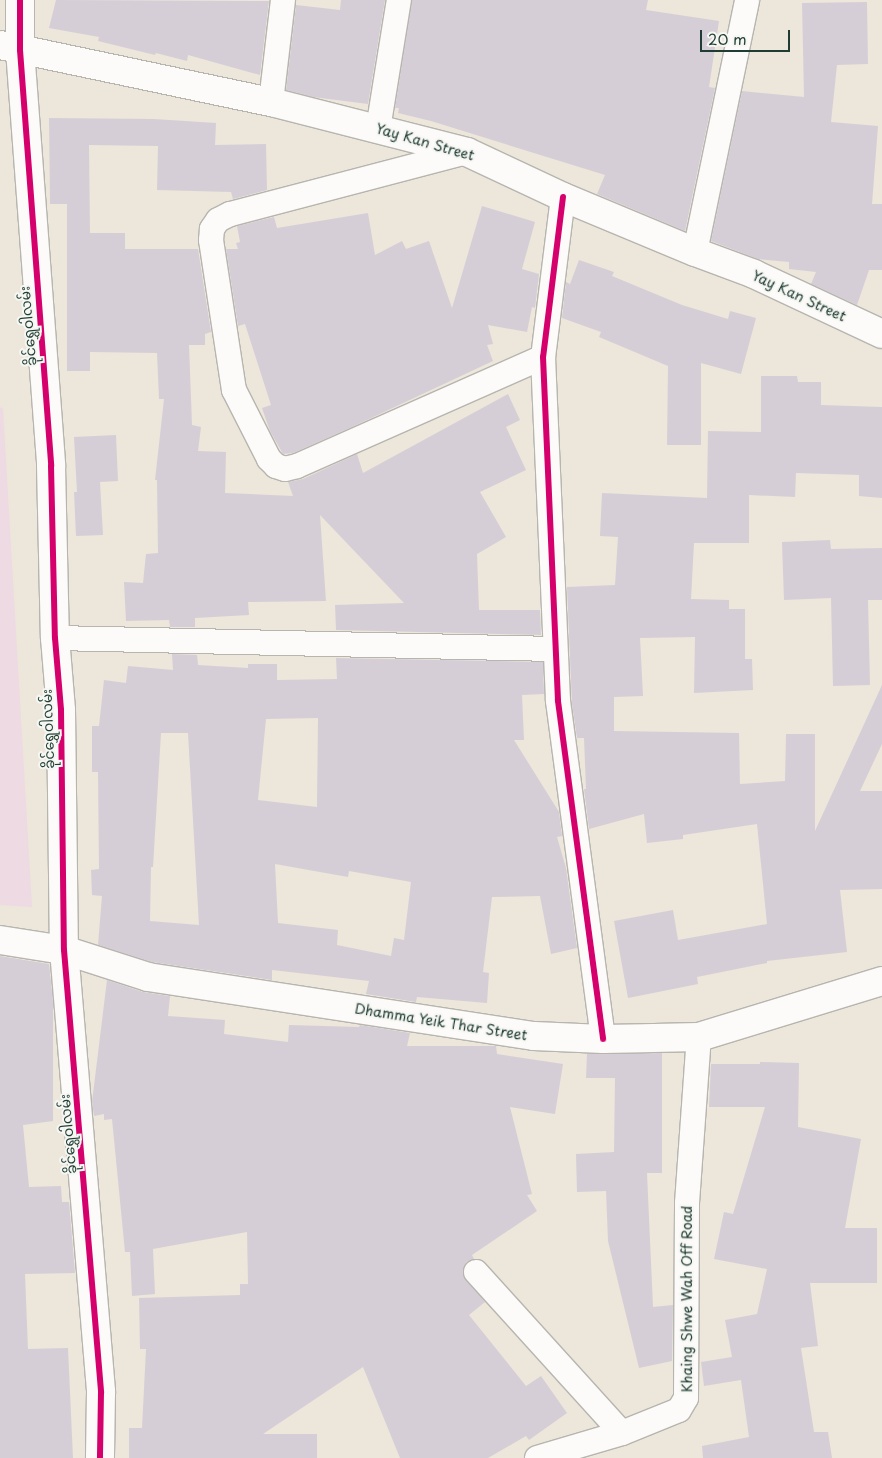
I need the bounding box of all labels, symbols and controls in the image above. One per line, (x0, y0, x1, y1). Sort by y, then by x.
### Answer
scale bar (702, 20, 792, 52)
text: 20 m (708, 27, 747, 50)
street label: Yay Kan Street (374, 120, 476, 164)
street label: Yay Kan Street (750, 267, 848, 325)
street label: ခိုင်ရွှေဝါလမ်း (16, 285, 40, 367)
street label: ခိုင်ရွှေဝါလမ်း (38, 689, 58, 769)
street label: Dhamma Yeik Thar Street (353, 1000, 529, 1044)
street label: ခိုင်ရွှေဝါလမ်း (56, 1093, 80, 1175)
street label: Khaing Shwe Wah Off Road (679, 1206, 695, 1392)

